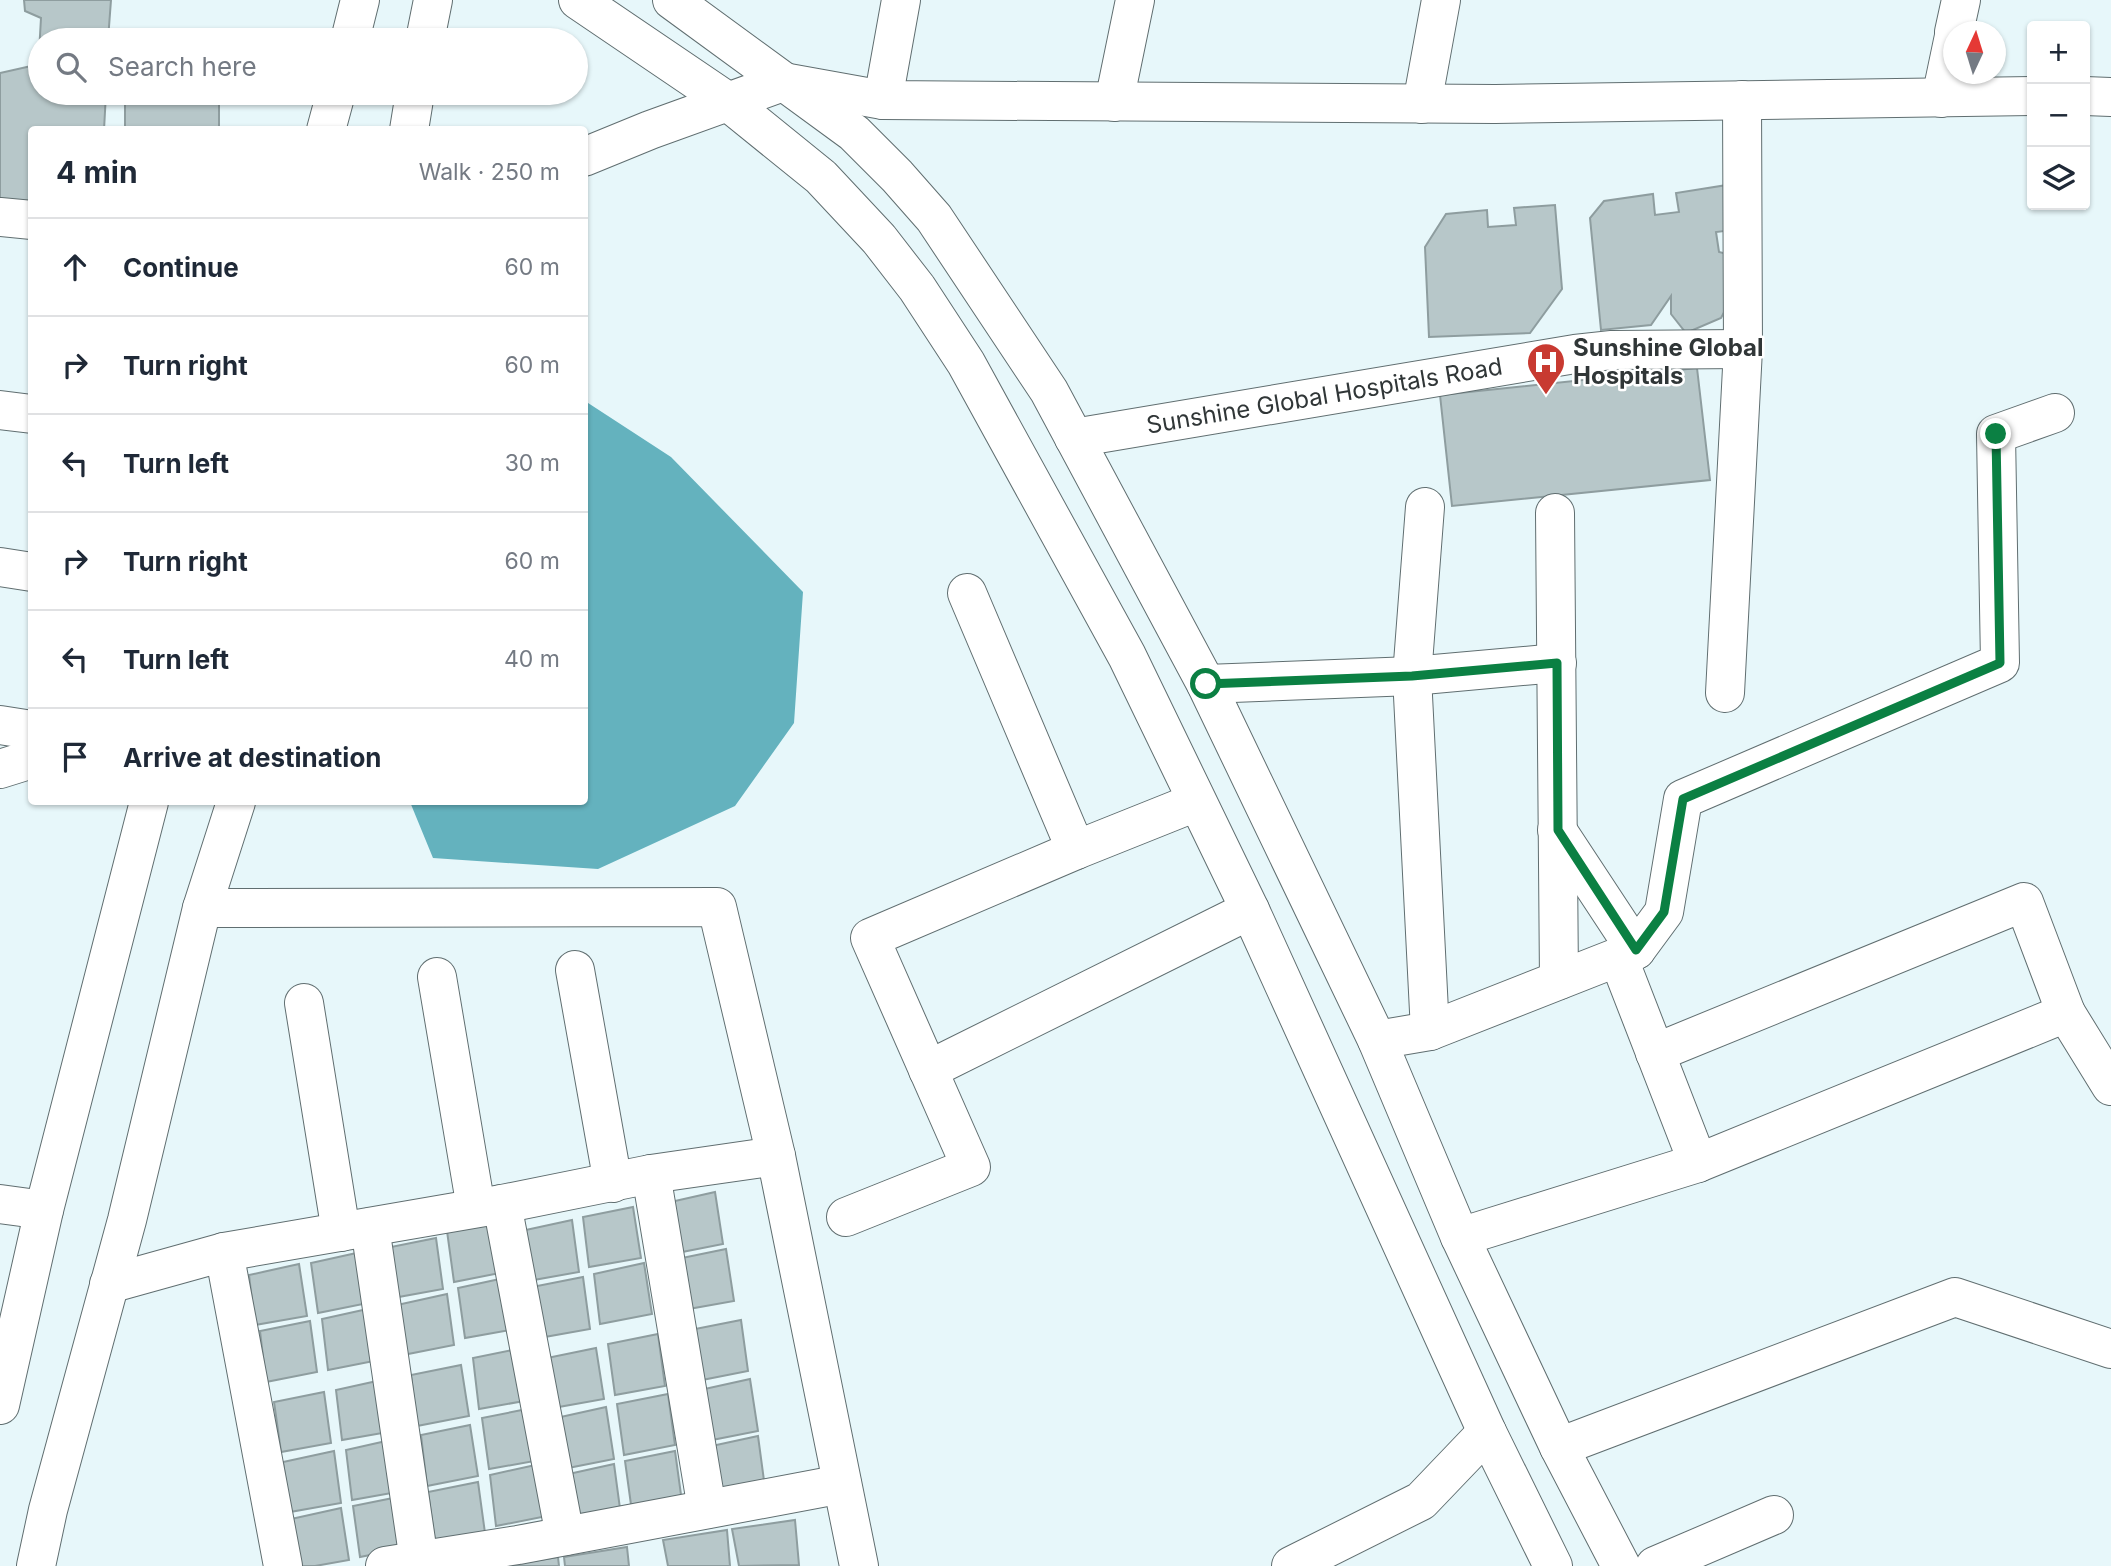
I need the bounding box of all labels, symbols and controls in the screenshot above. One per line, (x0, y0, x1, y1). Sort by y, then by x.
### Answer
north arrow (1943, 21, 2006, 84)
map controls (2027, 21, 2090, 210)
button: + (2027, 21, 2090, 84)
search box (28, 28, 588, 105)
icon: search (52, 48, 90, 86)
text: Search here (108, 51, 257, 82)
button: − (2027, 84, 2090, 147)
button: layers (2027, 147, 2090, 210)
text: 4 min (56, 154, 138, 190)
text: Walk · 250 m (419, 158, 560, 186)
icon: ahead (56, 248, 94, 286)
text: Continue (123, 252, 239, 283)
text: 60 m (505, 253, 560, 281)
place label: Sunshine Global Hospitals (1573, 333, 1763, 390)
hospital icon: Sunshine Global Hospitals (1525, 341, 1567, 396)
icon: right (56, 346, 94, 384)
text: Turn right (123, 350, 248, 381)
text: 60 m (505, 351, 560, 379)
street label: Sunshine Global Hospitals Road (1144, 351, 1505, 440)
route end (1980, 418, 2011, 449)
icon: left (56, 444, 94, 482)
text: Turn left (123, 448, 229, 479)
text: 30 m (505, 449, 560, 477)
icon: right (56, 542, 94, 580)
text: Turn right (123, 546, 248, 577)
text: 60 m (505, 547, 560, 575)
icon: left (56, 640, 94, 678)
text: Turn left (123, 644, 229, 675)
text: 40 m (504, 645, 560, 673)
route start (1190, 668, 1221, 699)
icon: arrive (56, 738, 94, 776)
text: Arrive at destination (123, 742, 382, 773)

